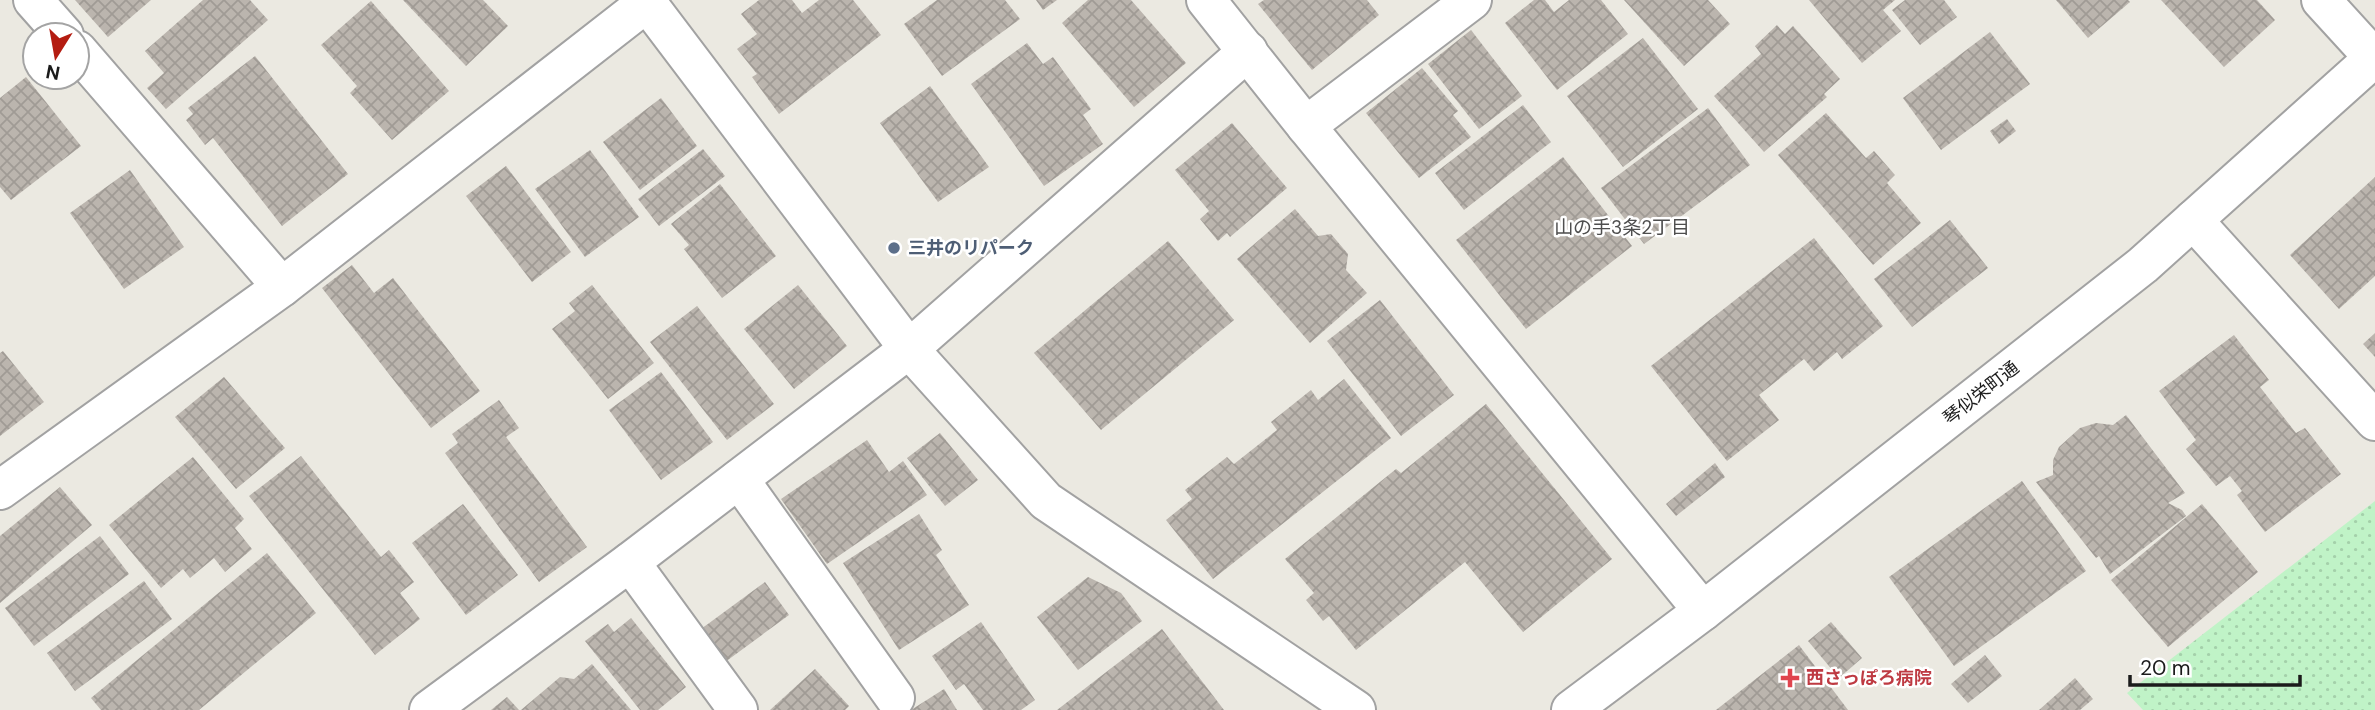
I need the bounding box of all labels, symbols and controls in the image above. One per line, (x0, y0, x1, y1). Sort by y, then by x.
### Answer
north arrow (21, 21, 91, 91)
text: N (44, 59, 62, 86)
district label: 山の手3条2丁目 (1554, 215, 1690, 240)
place label: 三井のリパーク (908, 236, 1034, 260)
marker: 三井のリパーク (886, 240, 902, 256)
street label: 琴似栄町通 (1938, 356, 2024, 430)
scale bar (2130, 644, 2300, 688)
text: 20 m (2140, 654, 2191, 682)
place label: 西さっぽろ病院 (1806, 666, 1932, 690)
marker: 西さっぽろ病院 (1780, 668, 1800, 688)

